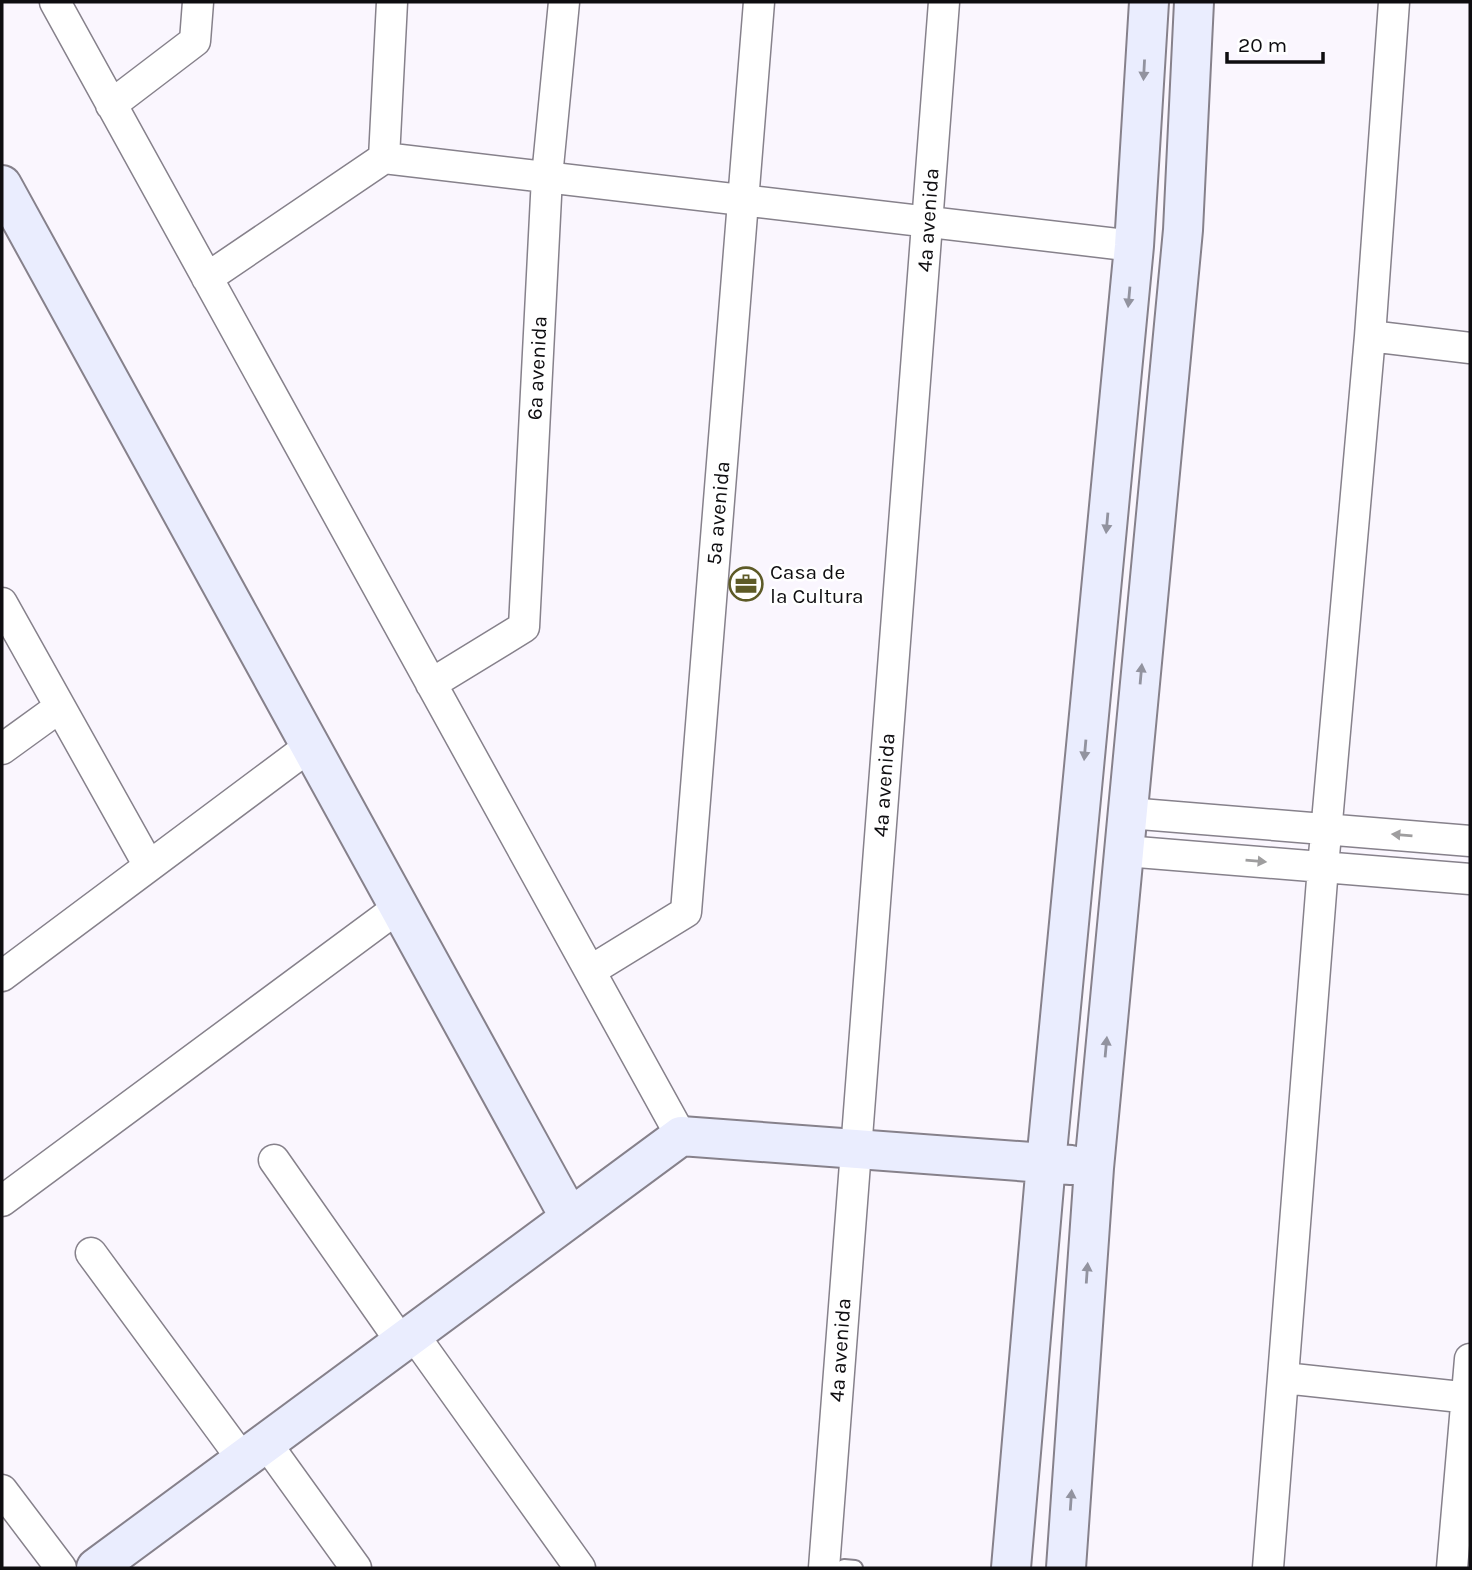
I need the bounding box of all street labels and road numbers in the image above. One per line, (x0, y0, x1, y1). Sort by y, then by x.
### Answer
street label: 4ª avenida (912, 167, 944, 273)
street label: 6ª avenida (522, 315, 552, 421)
street label: 5ª avenida (702, 460, 734, 566)
street label: 4ª avenida (868, 732, 900, 838)
street label: 4ª avenida (824, 1297, 856, 1403)

